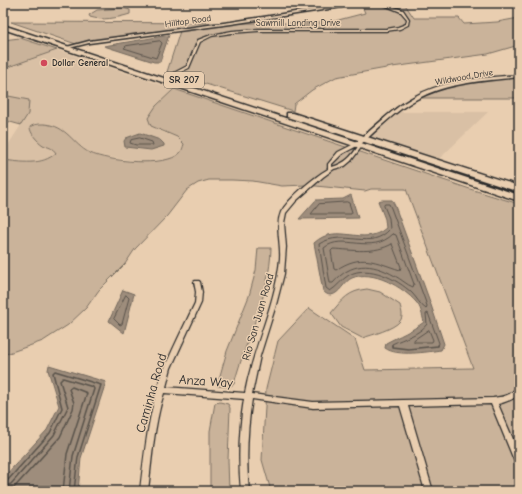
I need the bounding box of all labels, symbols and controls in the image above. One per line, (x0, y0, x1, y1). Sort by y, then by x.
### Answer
street label: Hilltop Road (164, 13, 212, 29)
street label: Sawmill Landing Drive (256, 18, 341, 28)
marker: Dollar General (39, 58, 49, 68)
place label: Dollar General (52, 58, 108, 68)
street label: Wildwood Drive (434, 67, 494, 87)
road number: SR 207 (164, 72, 204, 88)
street label: Rio San Juan Road (239, 272, 277, 362)
street label: Caminha Road (133, 352, 169, 434)
street label: Anza Way (179, 372, 234, 390)

